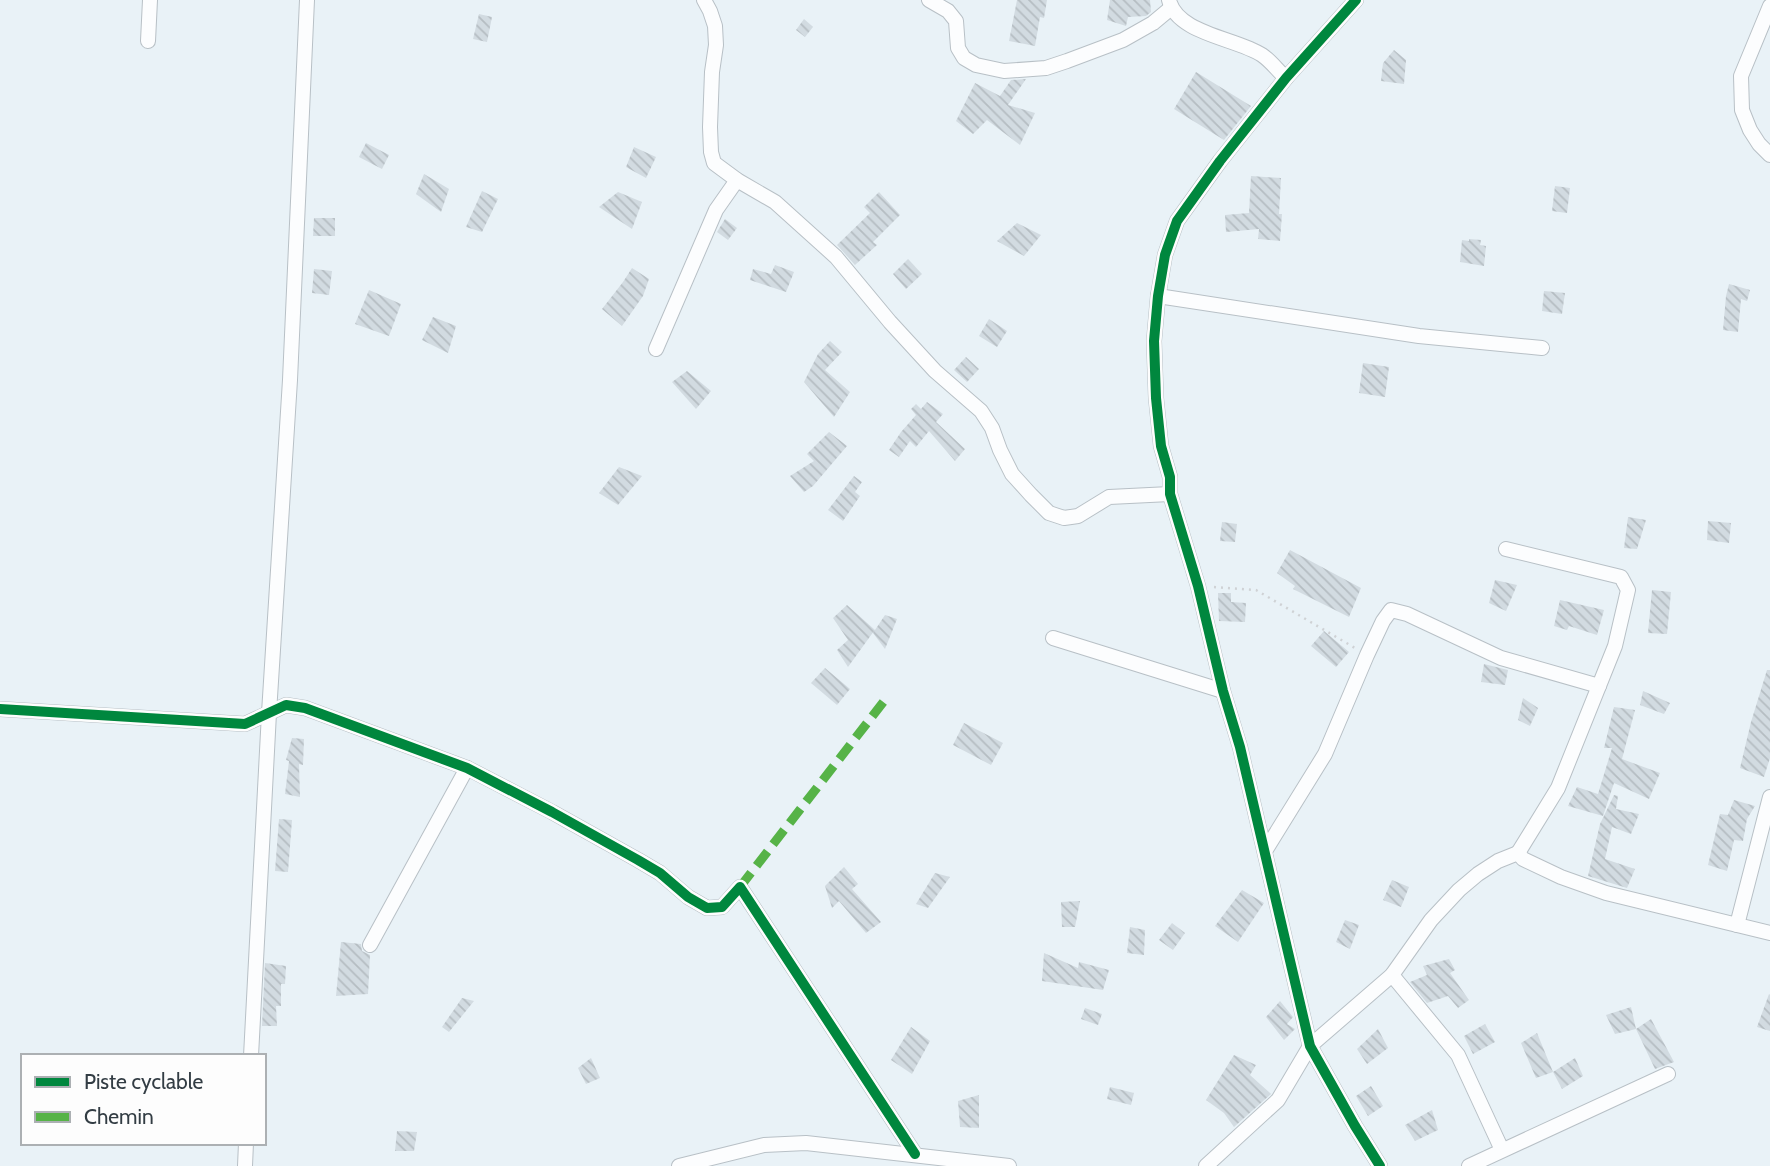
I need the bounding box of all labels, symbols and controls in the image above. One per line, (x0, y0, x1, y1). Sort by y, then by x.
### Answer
legend (21, 1054, 266, 1145)
text: Piste cyclable (84, 1069, 204, 1094)
text: Chemin (84, 1104, 154, 1129)

